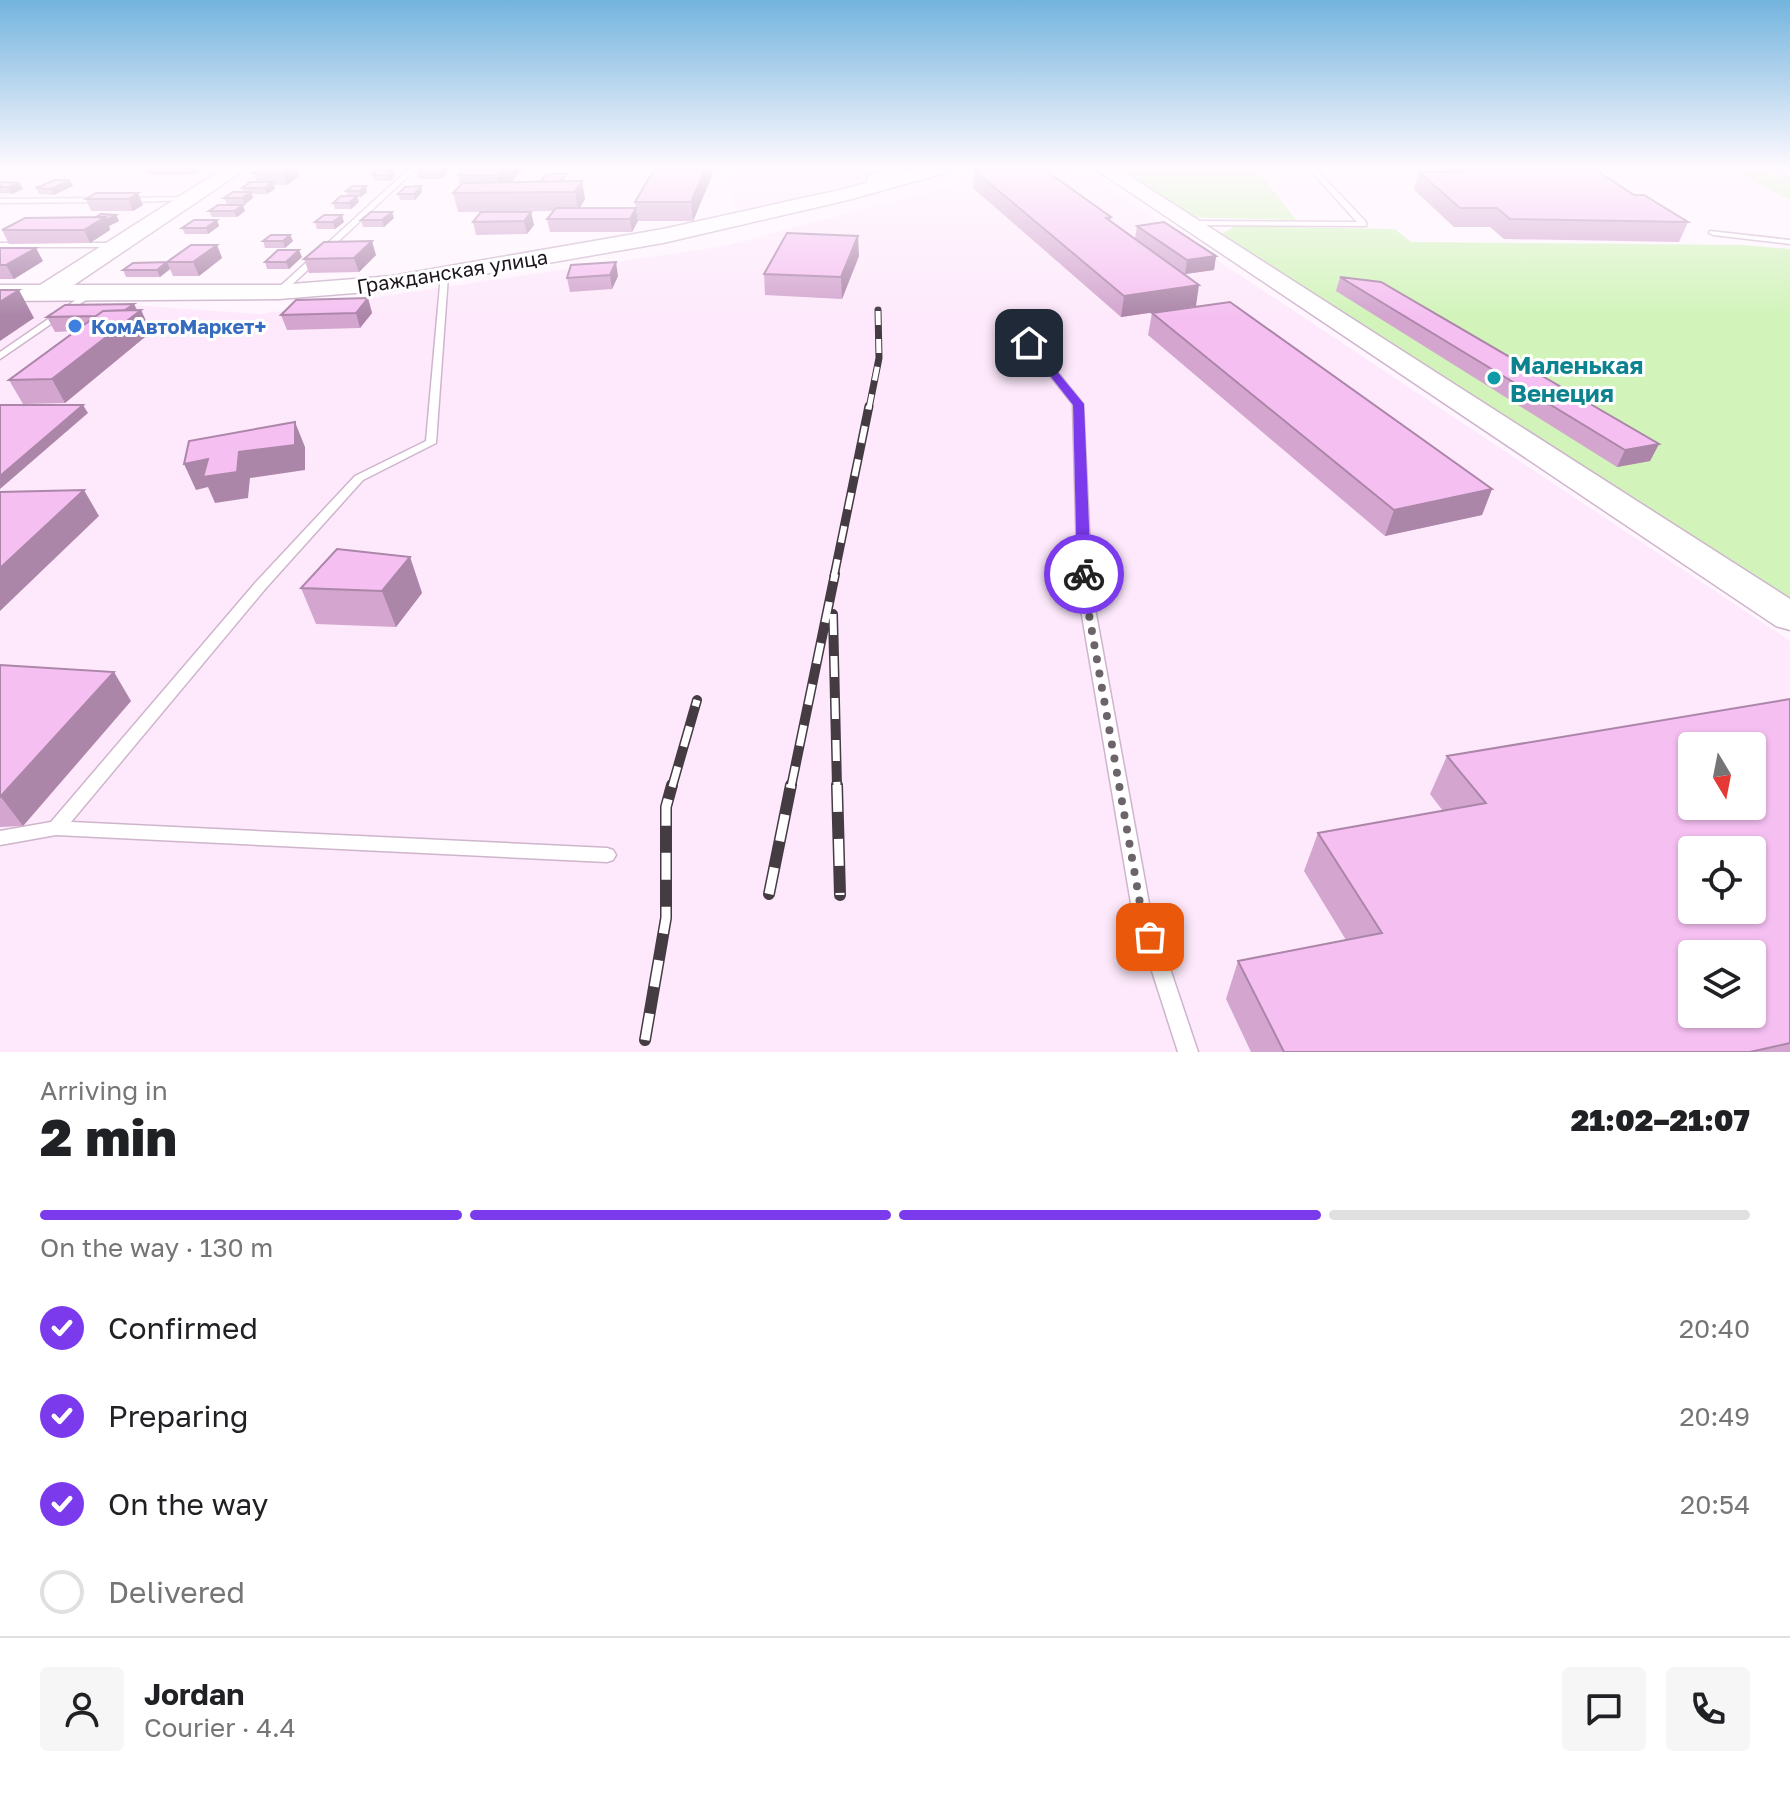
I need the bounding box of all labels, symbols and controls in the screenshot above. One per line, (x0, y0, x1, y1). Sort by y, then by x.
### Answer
street label: Гражданская улица (355, 244, 549, 298)
pin (995, 309, 1063, 377)
place label: КомАвтоМаркет+ (91, 314, 266, 338)
marker: КомАвтоМаркет+ (66, 317, 84, 335)
icon: home (1007, 321, 1051, 365)
place label: Маленькая Венеция (1510, 350, 1643, 407)
marker: Маленькая Венеция (1485, 369, 1503, 387)
courier (1044, 534, 1124, 614)
icon: bike (1062, 552, 1106, 596)
north arrow (1678, 732, 1766, 820)
map controls (1678, 732, 1766, 1028)
button: locate (1678, 836, 1766, 924)
pin (1116, 903, 1184, 971)
icon: bag (1128, 915, 1172, 959)
button: layers (1678, 940, 1766, 1028)
text: Arriving in (40, 1075, 168, 1106)
text: 21:02–21:07 (1571, 1102, 1750, 1138)
text: 2 min (40, 1105, 177, 1167)
text: On the way · 130 m (40, 1232, 273, 1263)
icon: check (40, 1306, 84, 1350)
text: Confirmed (108, 1310, 258, 1346)
text: 20:40 (1679, 1313, 1750, 1344)
icon: check (40, 1394, 84, 1438)
text: Preparing (108, 1398, 249, 1434)
text: 20:49 (1679, 1401, 1750, 1432)
icon: check (40, 1482, 84, 1526)
text: On the way (108, 1486, 268, 1522)
text: 20:54 (1680, 1489, 1750, 1520)
text: Delivered (108, 1574, 245, 1610)
button: person (40, 1667, 124, 1751)
button: chat (1562, 1667, 1646, 1751)
button: phone (1666, 1667, 1750, 1751)
text: Jordan (144, 1676, 244, 1712)
text: Courier · 4.4 (144, 1712, 296, 1743)

